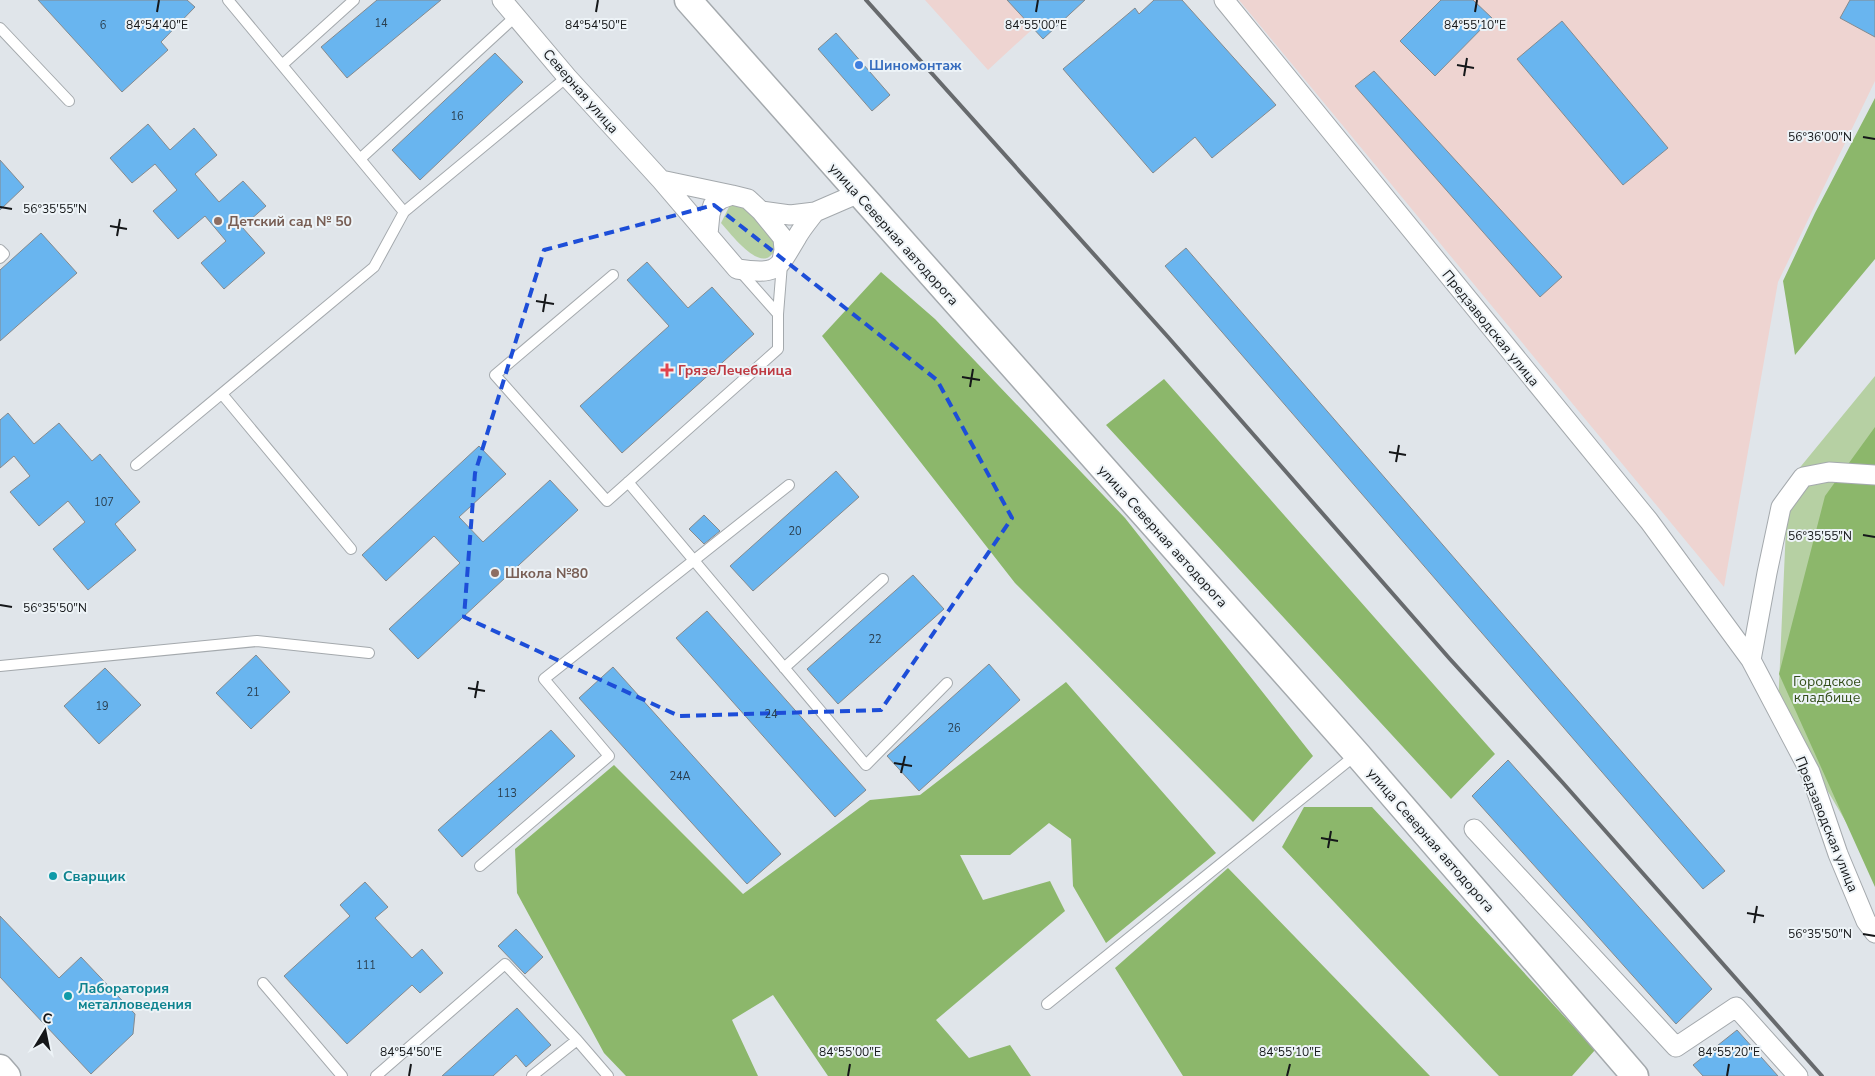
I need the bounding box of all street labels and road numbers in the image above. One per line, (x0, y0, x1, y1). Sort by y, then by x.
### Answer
street label: Северная улица (539, 45, 623, 138)
street label: улица Северная автодорога (825, 159, 963, 310)
street label: Предзаводская улица (1438, 266, 1544, 391)
street label: улица Северная автодорога (1094, 461, 1232, 612)
street label: Предзаводская улица (1791, 753, 1862, 895)
street label: улица Северная автодорога (1363, 764, 1499, 917)

